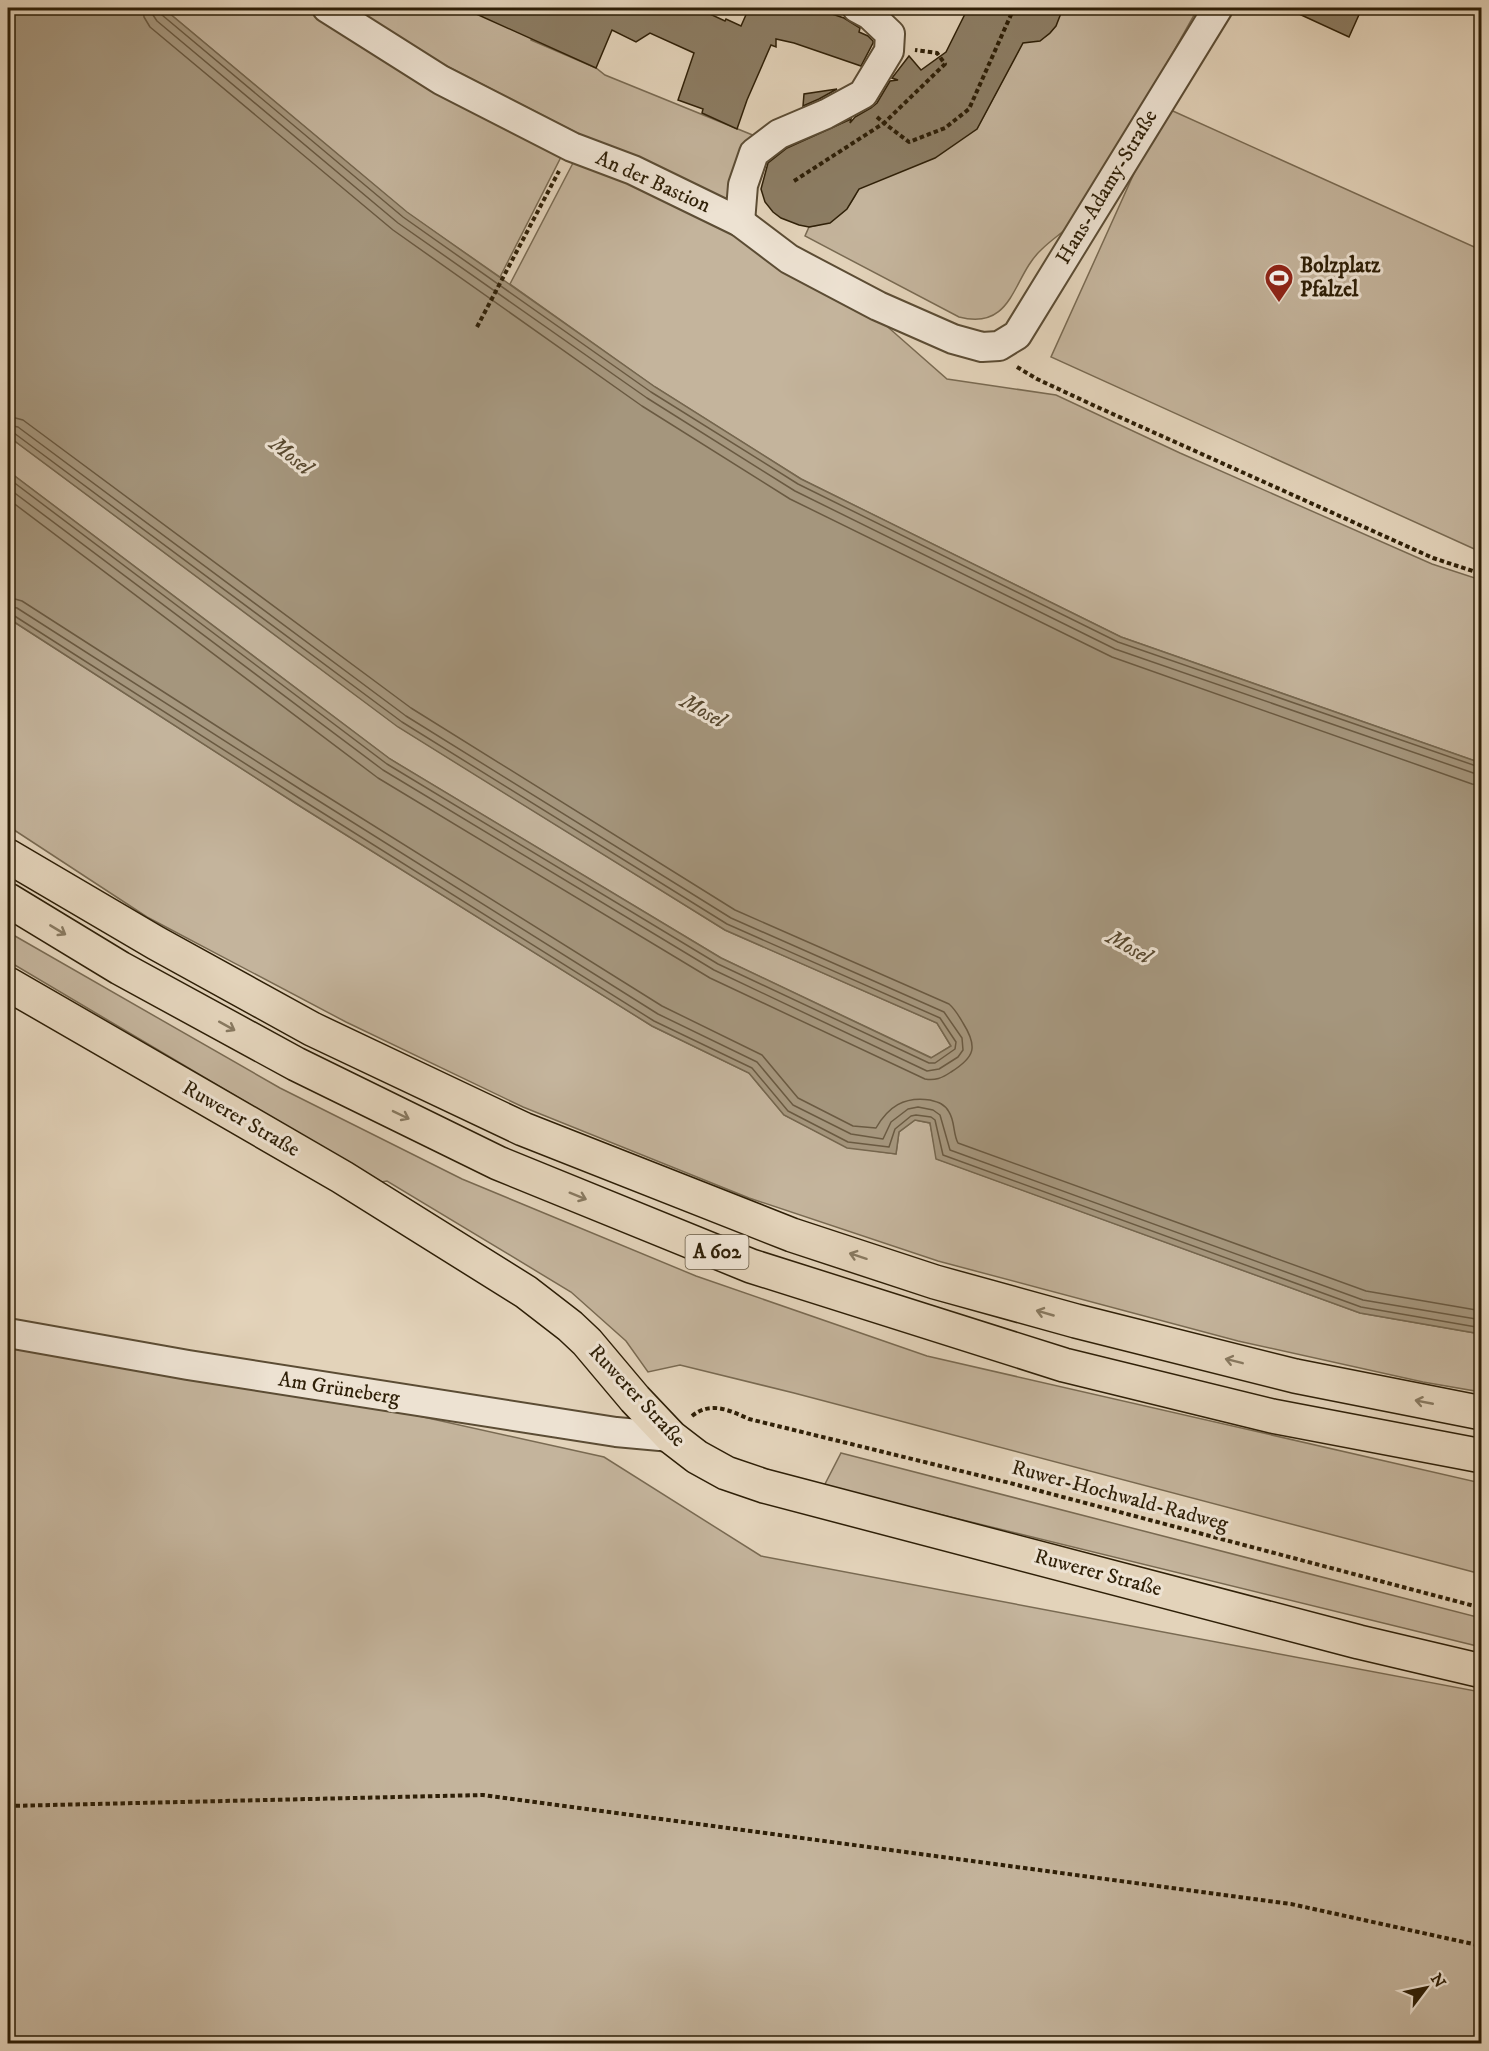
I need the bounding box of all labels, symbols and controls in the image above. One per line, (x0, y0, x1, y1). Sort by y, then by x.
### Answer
street label: Hans-Adamy-Straße (1051, 105, 1164, 269)
street label: An der Bastion (592, 145, 714, 219)
place label: Bolzplatz Pfalzel (1300, 253, 1381, 303)
sports icon: Bolzplatz Pfalzel (1263, 262, 1295, 304)
water label: Mosel (263, 430, 320, 483)
water label: Mosel (674, 687, 732, 735)
water label: Mosel (1100, 923, 1158, 971)
one-way arrow (49, 924, 66, 936)
one-way arrow (218, 1020, 235, 1032)
street label: Ruwerer Straße (178, 1075, 304, 1163)
one-way arrow (391, 1110, 409, 1122)
one-way arrow (568, 1191, 587, 1202)
road number: A 602 (686, 1235, 748, 1269)
one-way arrow (849, 1250, 868, 1261)
one-way arrow (1035, 1306, 1054, 1318)
street label: Ruwerer Straße (583, 1339, 691, 1453)
one-way arrow (1224, 1354, 1243, 1366)
street label: Am Grüneberg (276, 1367, 402, 1412)
one-way arrow (1415, 1396, 1434, 1407)
street label: Ruwer-Hochwald-Radweg (1009, 1455, 1232, 1538)
street label: Ruwerer Straße (1031, 1544, 1165, 1603)
north arrow (1396, 1958, 1456, 2018)
text: N (1426, 1970, 1450, 1991)

